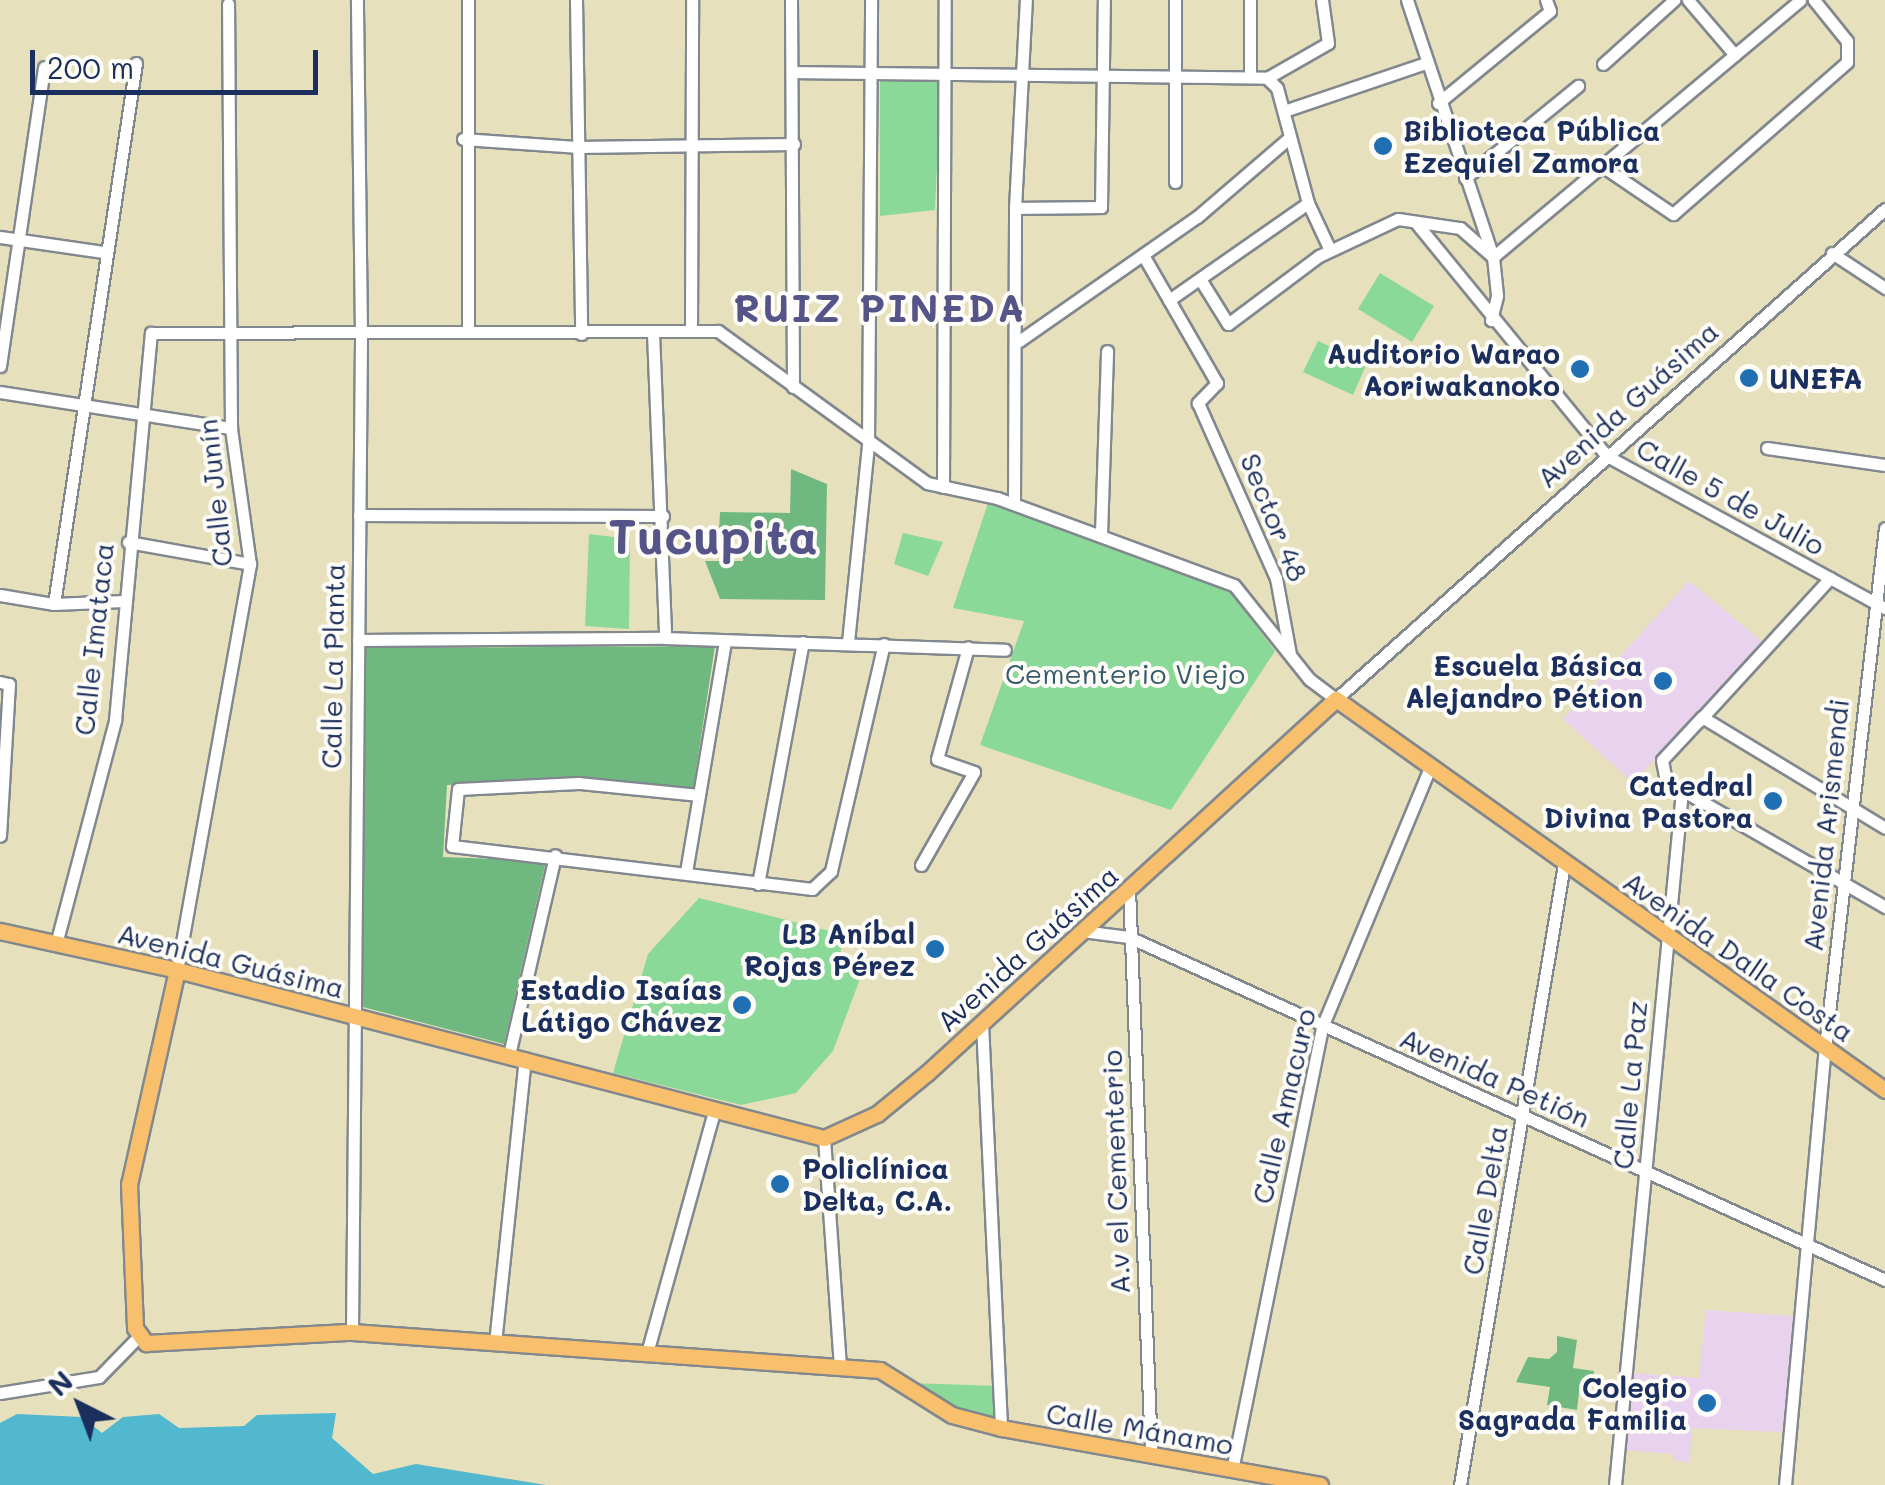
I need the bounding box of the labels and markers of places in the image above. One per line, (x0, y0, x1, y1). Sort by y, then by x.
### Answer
place label: Biblioteca Pública Ezequiel Zamora (1403, 113, 1660, 179)
marker: Biblioteca Pública Ezequiel Zamora (1372, 135, 1394, 157)
place label: Auditorio Warao Aoriwakanoko (1327, 336, 1560, 402)
marker: Auditorio Warao Aoriwakanoko (1569, 358, 1591, 380)
place label: UNEFA (1769, 361, 1863, 395)
marker: UNEFA (1738, 367, 1760, 389)
place label: Escuela Básica Alejandro Pétion (1405, 648, 1643, 714)
marker: Escuela Básica Alejandro Pétion (1652, 670, 1674, 692)
place label: Catedral Divina Pastora (1544, 768, 1753, 834)
marker: Catedral Divina Pastora (1762, 790, 1784, 812)
place label: LB Aníbal Rojas Pérez (744, 916, 915, 982)
marker: LB Aníbal Rojas Pérez (924, 938, 946, 960)
place label: Estadio Isaías Látigo Chávez (519, 972, 722, 1038)
marker: Estadio Isaías Látigo Chávez (731, 994, 753, 1016)
place label: Policlínica Delta, C.A. (802, 1151, 952, 1217)
marker: Policlínica Delta, C.A. (767, 1171, 793, 1197)
place label: Colegio Sagrada Familia (1458, 1370, 1687, 1436)
marker: Colegio Sagrada Familia (1696, 1392, 1718, 1414)

